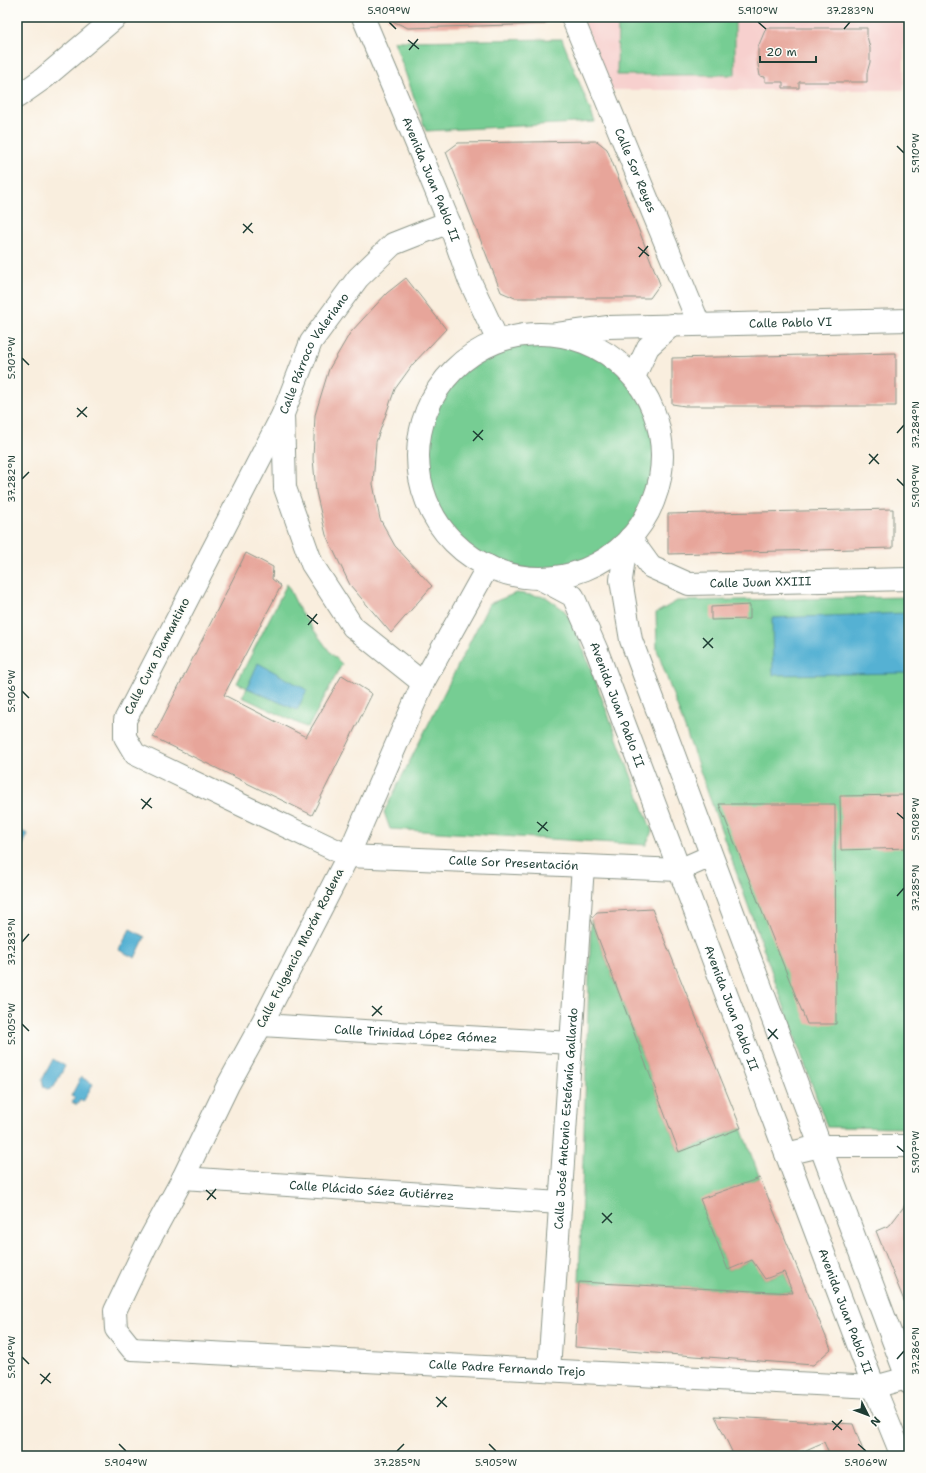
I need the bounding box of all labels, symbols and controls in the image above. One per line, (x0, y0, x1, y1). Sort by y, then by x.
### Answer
text: 5.909°W (368, 4, 411, 17)
text: 5.910°W (738, 4, 778, 17)
text: 37.283°N (826, 4, 874, 17)
scale bar (760, 38, 816, 64)
text: 20 m (766, 44, 797, 60)
street label: Avenida Juan Pablo II (398, 115, 463, 244)
street label: Calle Sor Reyes (611, 126, 660, 215)
text: 5.910°W (909, 133, 922, 173)
street label: Calle Párroco Valeriano (276, 289, 353, 417)
street label: Calle Pablo VI (749, 314, 833, 332)
text: 5.907°W (5, 336, 18, 379)
text: 37.284°N (909, 401, 922, 449)
text: 37.282°N (5, 455, 18, 503)
text: 5.909°W (909, 464, 922, 507)
street label: Calle Juan XXIII (710, 573, 812, 592)
street label: Calle Cura Diamantino (121, 595, 193, 717)
street label: Avenida Juan Pablo II (586, 640, 648, 770)
text: 5.906°W (5, 669, 18, 712)
text: 5.908°W (909, 797, 922, 840)
street label: Calle Sor Presentación (448, 852, 579, 874)
street label: Calle Fulgencio Morón Rodena (253, 865, 348, 1031)
text: 37.285°N (909, 865, 922, 912)
text: 37.283°N (5, 918, 18, 966)
street label: Avenida Juan Pablo II (700, 943, 762, 1074)
text: 5.905°W (5, 1003, 18, 1045)
street label: Calle José Antonio Estefanía Gallardo (551, 1007, 581, 1230)
street label: Calle Trinidad López Gómez (334, 1021, 498, 1047)
text: 5.907°W (909, 1130, 922, 1173)
street label: Calle Plácido Sáez Gutiérrez (289, 1177, 455, 1204)
street label: Avenida Juan Pablo II (815, 1246, 877, 1377)
text: 37.286°N (909, 1327, 922, 1375)
text: 5.904°W (5, 1335, 18, 1378)
street label: Calle Padre Fernando Trejo (428, 1356, 586, 1380)
north arrow (848, 1395, 888, 1435)
text: N (866, 1413, 884, 1430)
text: 5.904°W (105, 1456, 148, 1469)
text: 37.285°N (374, 1456, 421, 1469)
text: 5.905°W (475, 1456, 517, 1469)
text: 5.906°W (845, 1456, 888, 1469)

